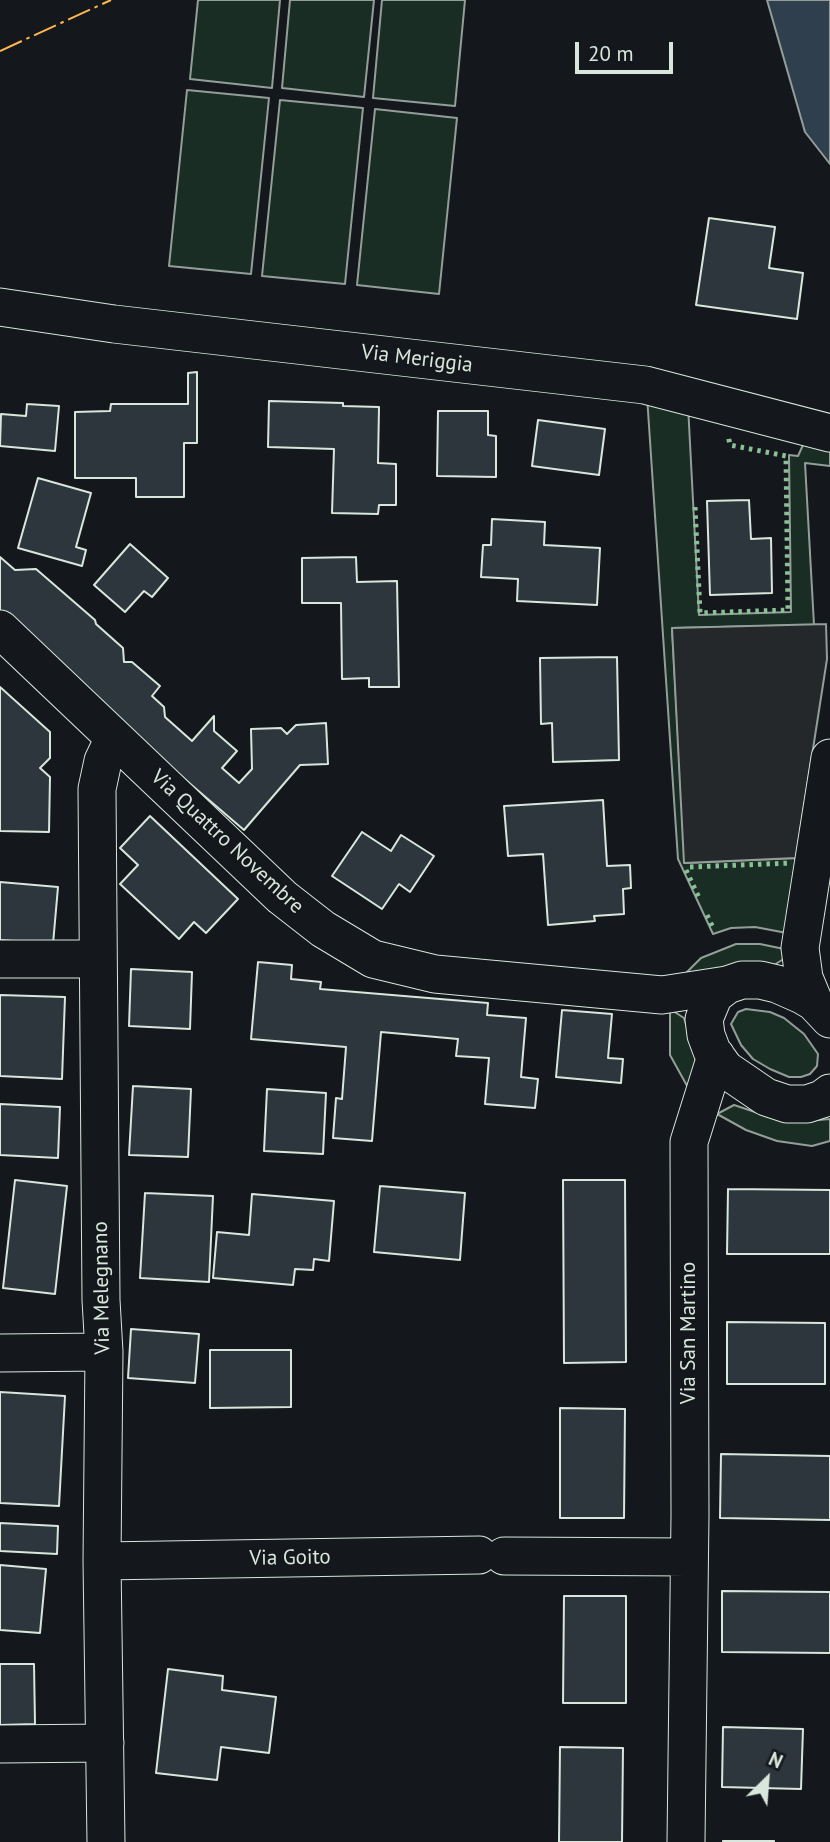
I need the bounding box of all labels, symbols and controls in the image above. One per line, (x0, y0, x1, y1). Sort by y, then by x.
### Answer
scale bar (578, 28, 676, 72)
text: 20 m (588, 40, 634, 67)
street label: Via Meriggia (360, 340, 474, 378)
street label: Via Quattro Novembre (145, 765, 309, 919)
street label: Via Melegnano (88, 1221, 116, 1355)
street label: Via San Martino (676, 1262, 702, 1404)
street label: Via Goito (249, 1545, 331, 1571)
north arrow (732, 1744, 802, 1814)
text: N (765, 1746, 787, 1773)

